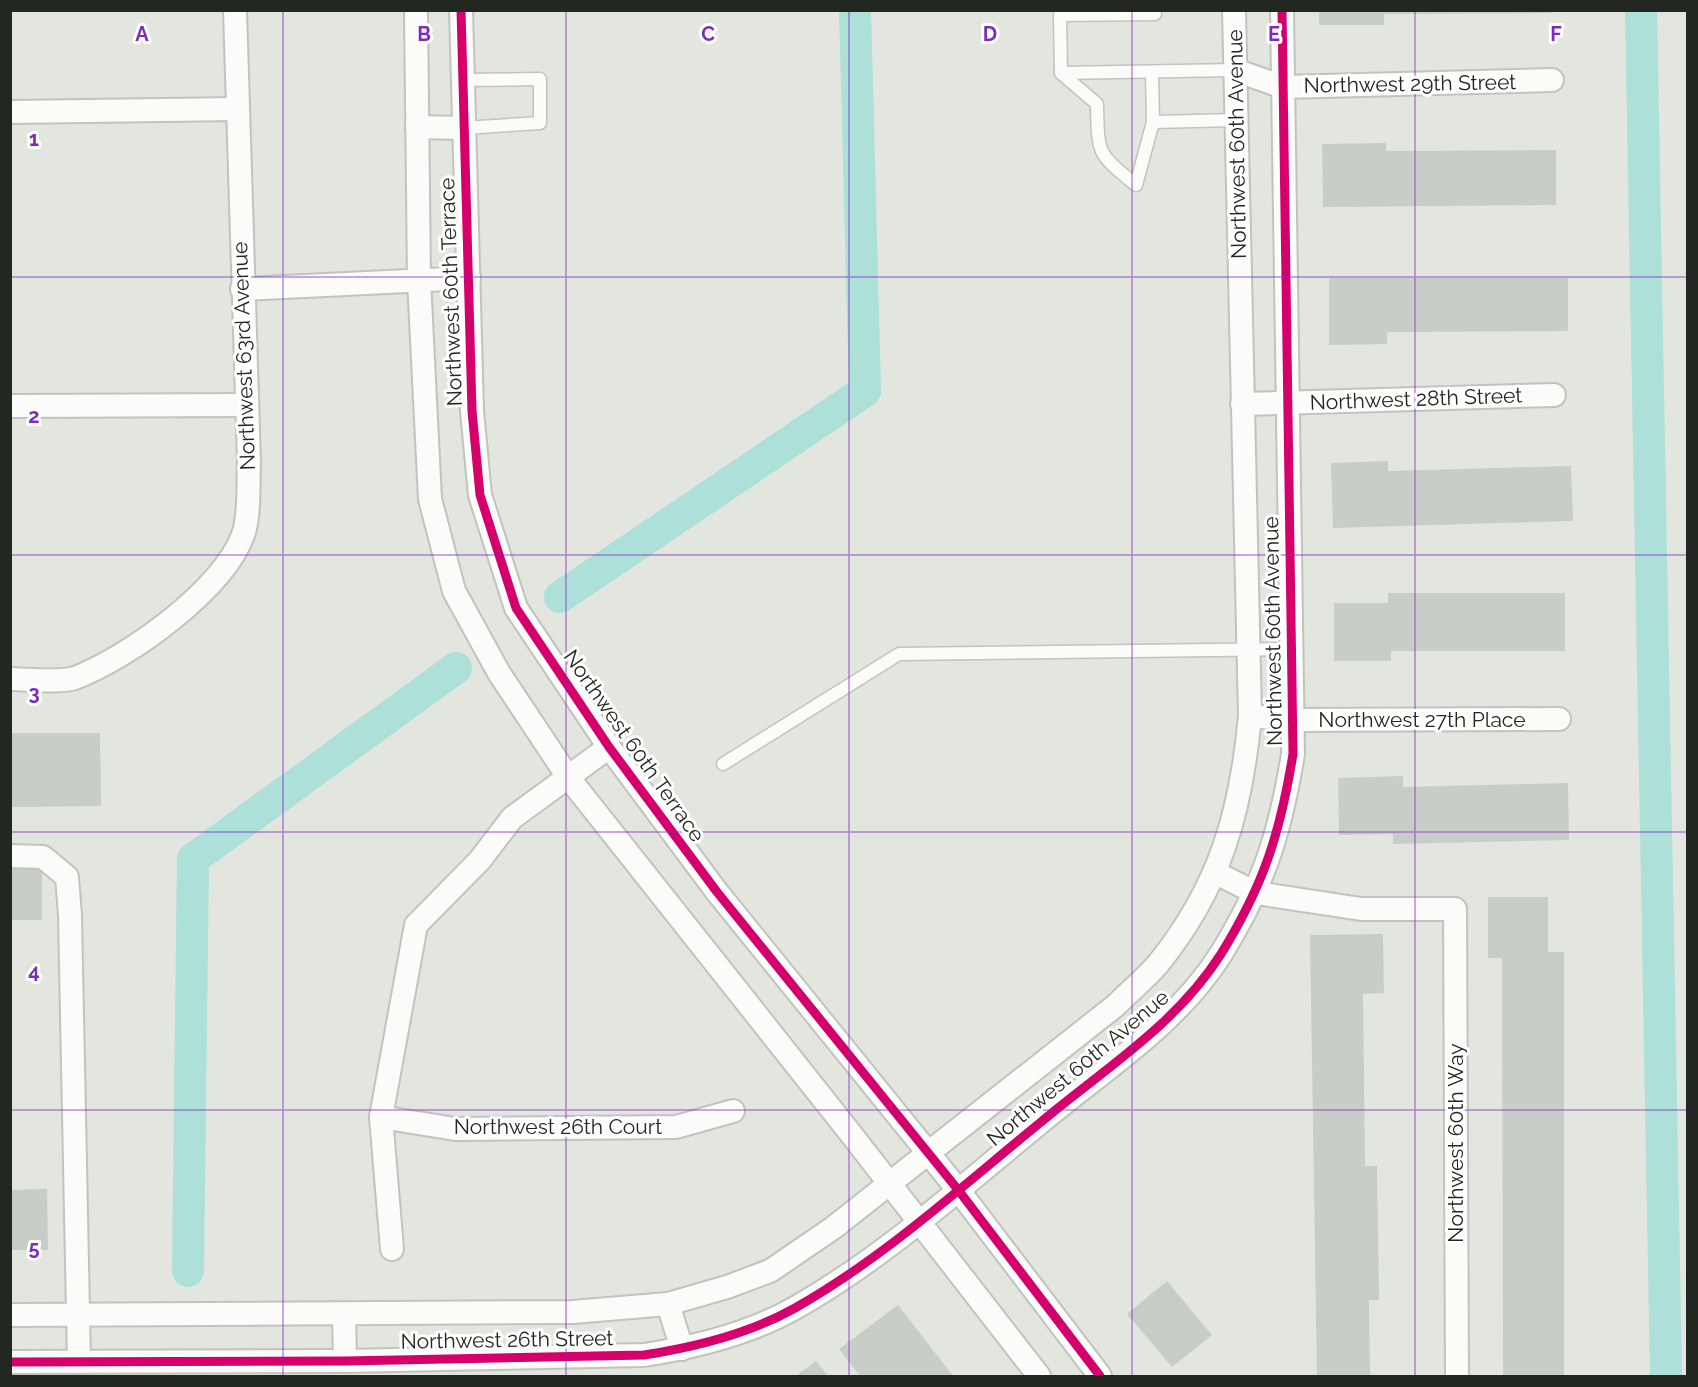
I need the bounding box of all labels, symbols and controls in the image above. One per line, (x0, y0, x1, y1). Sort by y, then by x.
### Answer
text: A (135, 22, 149, 46)
text: B (417, 22, 431, 46)
text: C (701, 22, 715, 46)
text: D (983, 22, 997, 46)
text: E (1268, 22, 1280, 46)
text: F (1550, 22, 1562, 46)
street label: Northwest 60th Avenue (1222, 29, 1251, 259)
street label: Northwest 29th Street (1304, 69, 1516, 98)
text: 1 (29, 127, 39, 151)
street label: Northwest 60th Terrace (434, 177, 467, 407)
street label: Northwest 63rd Avenue (227, 241, 260, 471)
street label: Northwest 28th Street (1309, 382, 1523, 415)
text: 2 (28, 404, 40, 428)
street label: Northwest 60th Avenue (1258, 516, 1287, 746)
street label: Northwest 60th Terrace (559, 645, 710, 847)
text: 3 (28, 681, 40, 705)
street label: Northwest 27th Place (1318, 707, 1526, 732)
text: 4 (28, 959, 40, 983)
street label: Northwest 60th Avenue (982, 984, 1174, 1151)
street label: Northwest 60th Way (1443, 1043, 1468, 1243)
street label: Northwest 26th Court (454, 1114, 662, 1139)
text: 5 (28, 1236, 40, 1260)
street label: Northwest 26th Street (400, 1325, 614, 1354)

